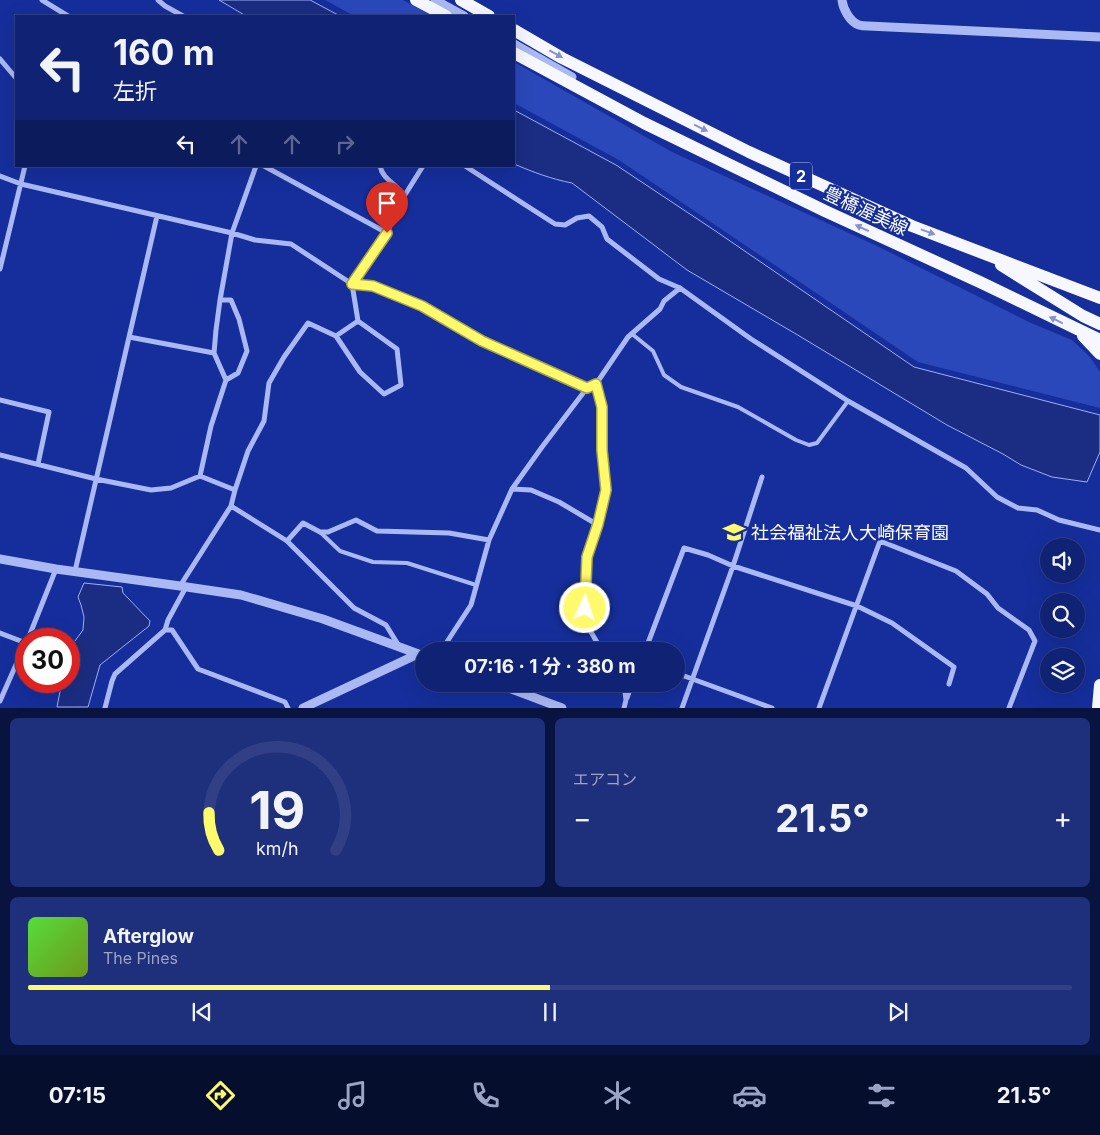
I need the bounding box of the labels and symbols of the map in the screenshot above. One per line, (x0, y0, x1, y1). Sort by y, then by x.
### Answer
one-way arrow (550, 50, 563, 59)
one-way arrow (694, 124, 708, 132)
road number: 2 (790, 162, 812, 190)
pin (366, 182, 408, 233)
street label: 豊橋渥美線 (821, 182, 911, 240)
one-way arrow (854, 223, 869, 232)
one-way arrow (921, 228, 936, 236)
one-way arrow (1049, 315, 1063, 323)
school or university icon: 社会福祉法人大崎保育園 (721, 519, 747, 545)
place label: 社会福祉法人大崎保育園 (751, 522, 949, 543)
position arrow (558, 581, 610, 633)
speed limit sign: 30 (15, 628, 80, 693)

